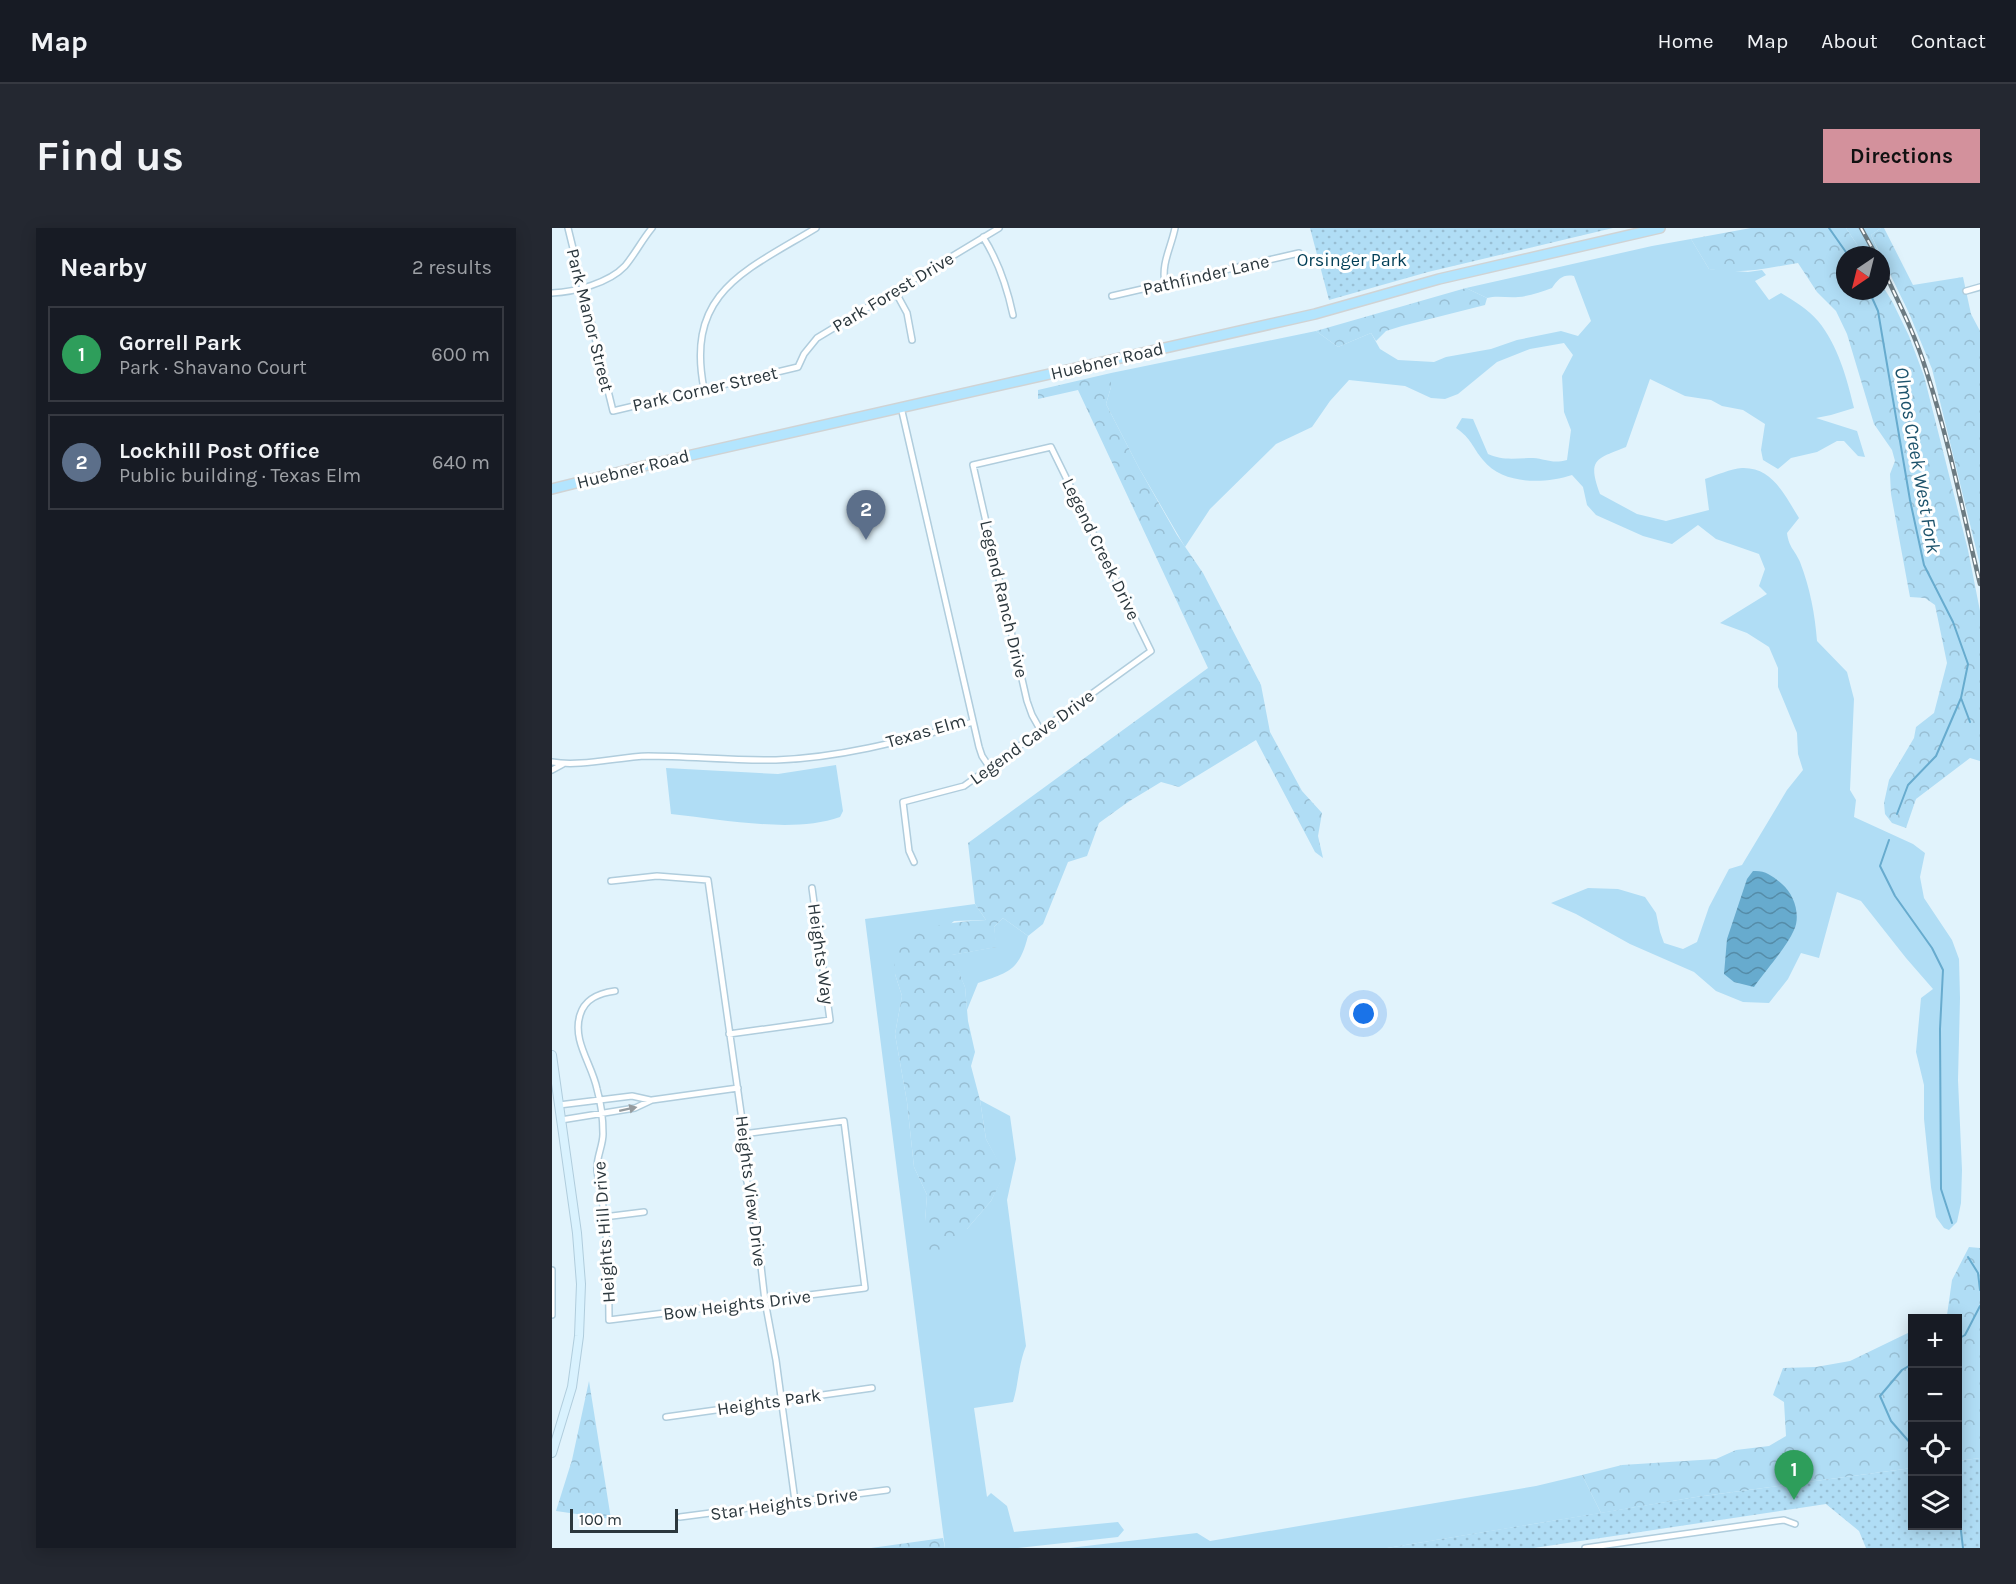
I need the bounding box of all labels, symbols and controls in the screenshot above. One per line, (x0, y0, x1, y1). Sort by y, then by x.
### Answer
text: Map (30, 25, 88, 58)
text: Home (1658, 29, 1714, 53)
text: Map (1747, 29, 1788, 53)
text: About (1821, 29, 1878, 53)
text: Contact (1911, 29, 1986, 53)
button: Directions (1823, 129, 1980, 183)
text: Find us (36, 131, 184, 181)
street label: Park Manor Street (562, 246, 618, 394)
north arrow (1836, 246, 1890, 300)
street label: Park Forest Drive (828, 247, 958, 337)
park label: Orsinger Park (1297, 249, 1407, 271)
street label: Pathfinder Lane (1141, 250, 1271, 300)
text: Nearby (60, 252, 147, 283)
text: 2 results (412, 256, 492, 279)
text: Gorrell Park (119, 330, 242, 356)
street label: Huebner Road (1048, 337, 1166, 385)
text: 1 (78, 343, 85, 366)
text: 600 m (431, 343, 490, 366)
text: Park · Shavano Court (119, 356, 307, 379)
street label: Park Corner Street (630, 362, 780, 416)
water label: Olmos Creek West Fork (1890, 365, 1945, 556)
text: Lockhill Post Office (119, 438, 320, 464)
street label: Huebner Road (574, 444, 692, 494)
text: 2 (75, 451, 88, 474)
text: 640 m (432, 451, 490, 474)
text: Public building · Texas Elm (119, 464, 361, 487)
street label: Legend Creek Drive (1057, 474, 1145, 624)
pin: 2 (846, 490, 886, 540)
street label: Legend Ranch Drive (975, 518, 1033, 680)
street label: Legend Cave Drive (965, 684, 1099, 790)
street label: Texas Elm (884, 709, 968, 753)
street label: Heights Way (803, 902, 839, 1007)
your location (1349, 999, 1378, 1028)
one-way arrow (618, 1103, 637, 1113)
street label: Heights View Drive (731, 1114, 771, 1268)
street label: Heights Hill Drive (588, 1160, 620, 1304)
street label: Bow Heights Drive (662, 1285, 812, 1325)
map controls (1908, 1314, 1962, 1530)
button: + (1908, 1314, 1962, 1368)
button: − (1908, 1368, 1962, 1422)
street label: Heights Park (716, 1384, 822, 1420)
button: locate (1908, 1422, 1962, 1476)
pin: 1 (1774, 1450, 1814, 1500)
button: layers (1908, 1476, 1962, 1530)
street label: Star Heights Drive (709, 1483, 859, 1525)
scale bar (570, 1506, 678, 1534)
text: 100 m (579, 1510, 622, 1529)

